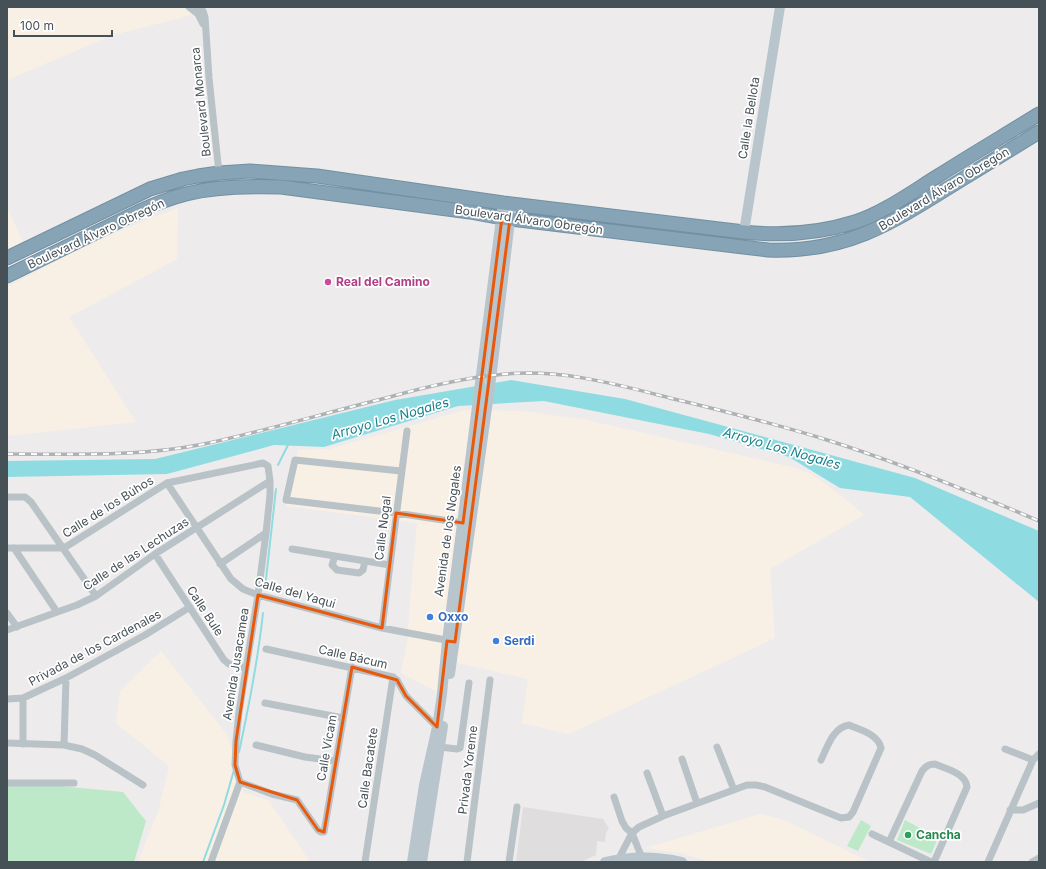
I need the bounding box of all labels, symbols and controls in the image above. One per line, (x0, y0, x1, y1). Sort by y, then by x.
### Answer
scale bar (14, 12, 112, 38)
text: 100 m (20, 18, 54, 33)
street label: Boulevard Monarca (187, 46, 214, 158)
street label: Calle la Bellota (735, 76, 762, 160)
street label: Boulevard Álvaro Obregón (876, 144, 1012, 233)
street label: Boulevard Álvaro Obregón (25, 195, 167, 272)
street label: Boulevard Álvaro Obregón (454, 202, 604, 237)
place label: Real del Camino (336, 274, 430, 289)
marker: Real del Camino (323, 277, 333, 287)
water label: Arroyo Los Nogales (328, 394, 451, 443)
water label: Arroyo Los Nogales (720, 423, 843, 472)
street label: Avenida de los Nogales (431, 464, 464, 598)
street label: Calle de los Búhos (59, 472, 156, 541)
street label: Calle Nogal (371, 495, 394, 561)
street label: Calle de las Lechuzas (80, 514, 192, 593)
street label: Calle del Yaqui (253, 574, 338, 611)
street label: Calle Bule (184, 583, 227, 639)
street label: Privada de los Cardenales (26, 606, 164, 689)
street label: Avenida Jusacamea (219, 607, 252, 721)
place label: Oxxo (438, 609, 468, 624)
marker: Oxxo (425, 612, 435, 622)
place label: Serdi (504, 633, 534, 648)
marker: Serdi (491, 636, 501, 646)
street label: Calle Bácum (317, 641, 389, 672)
street label: Calle Vícam (313, 714, 340, 782)
street label: Privada Yoreme (455, 725, 480, 815)
street label: Calle Bacatete (354, 726, 381, 809)
place label: Cancha (916, 827, 961, 842)
marker: Cancha (903, 830, 913, 840)

